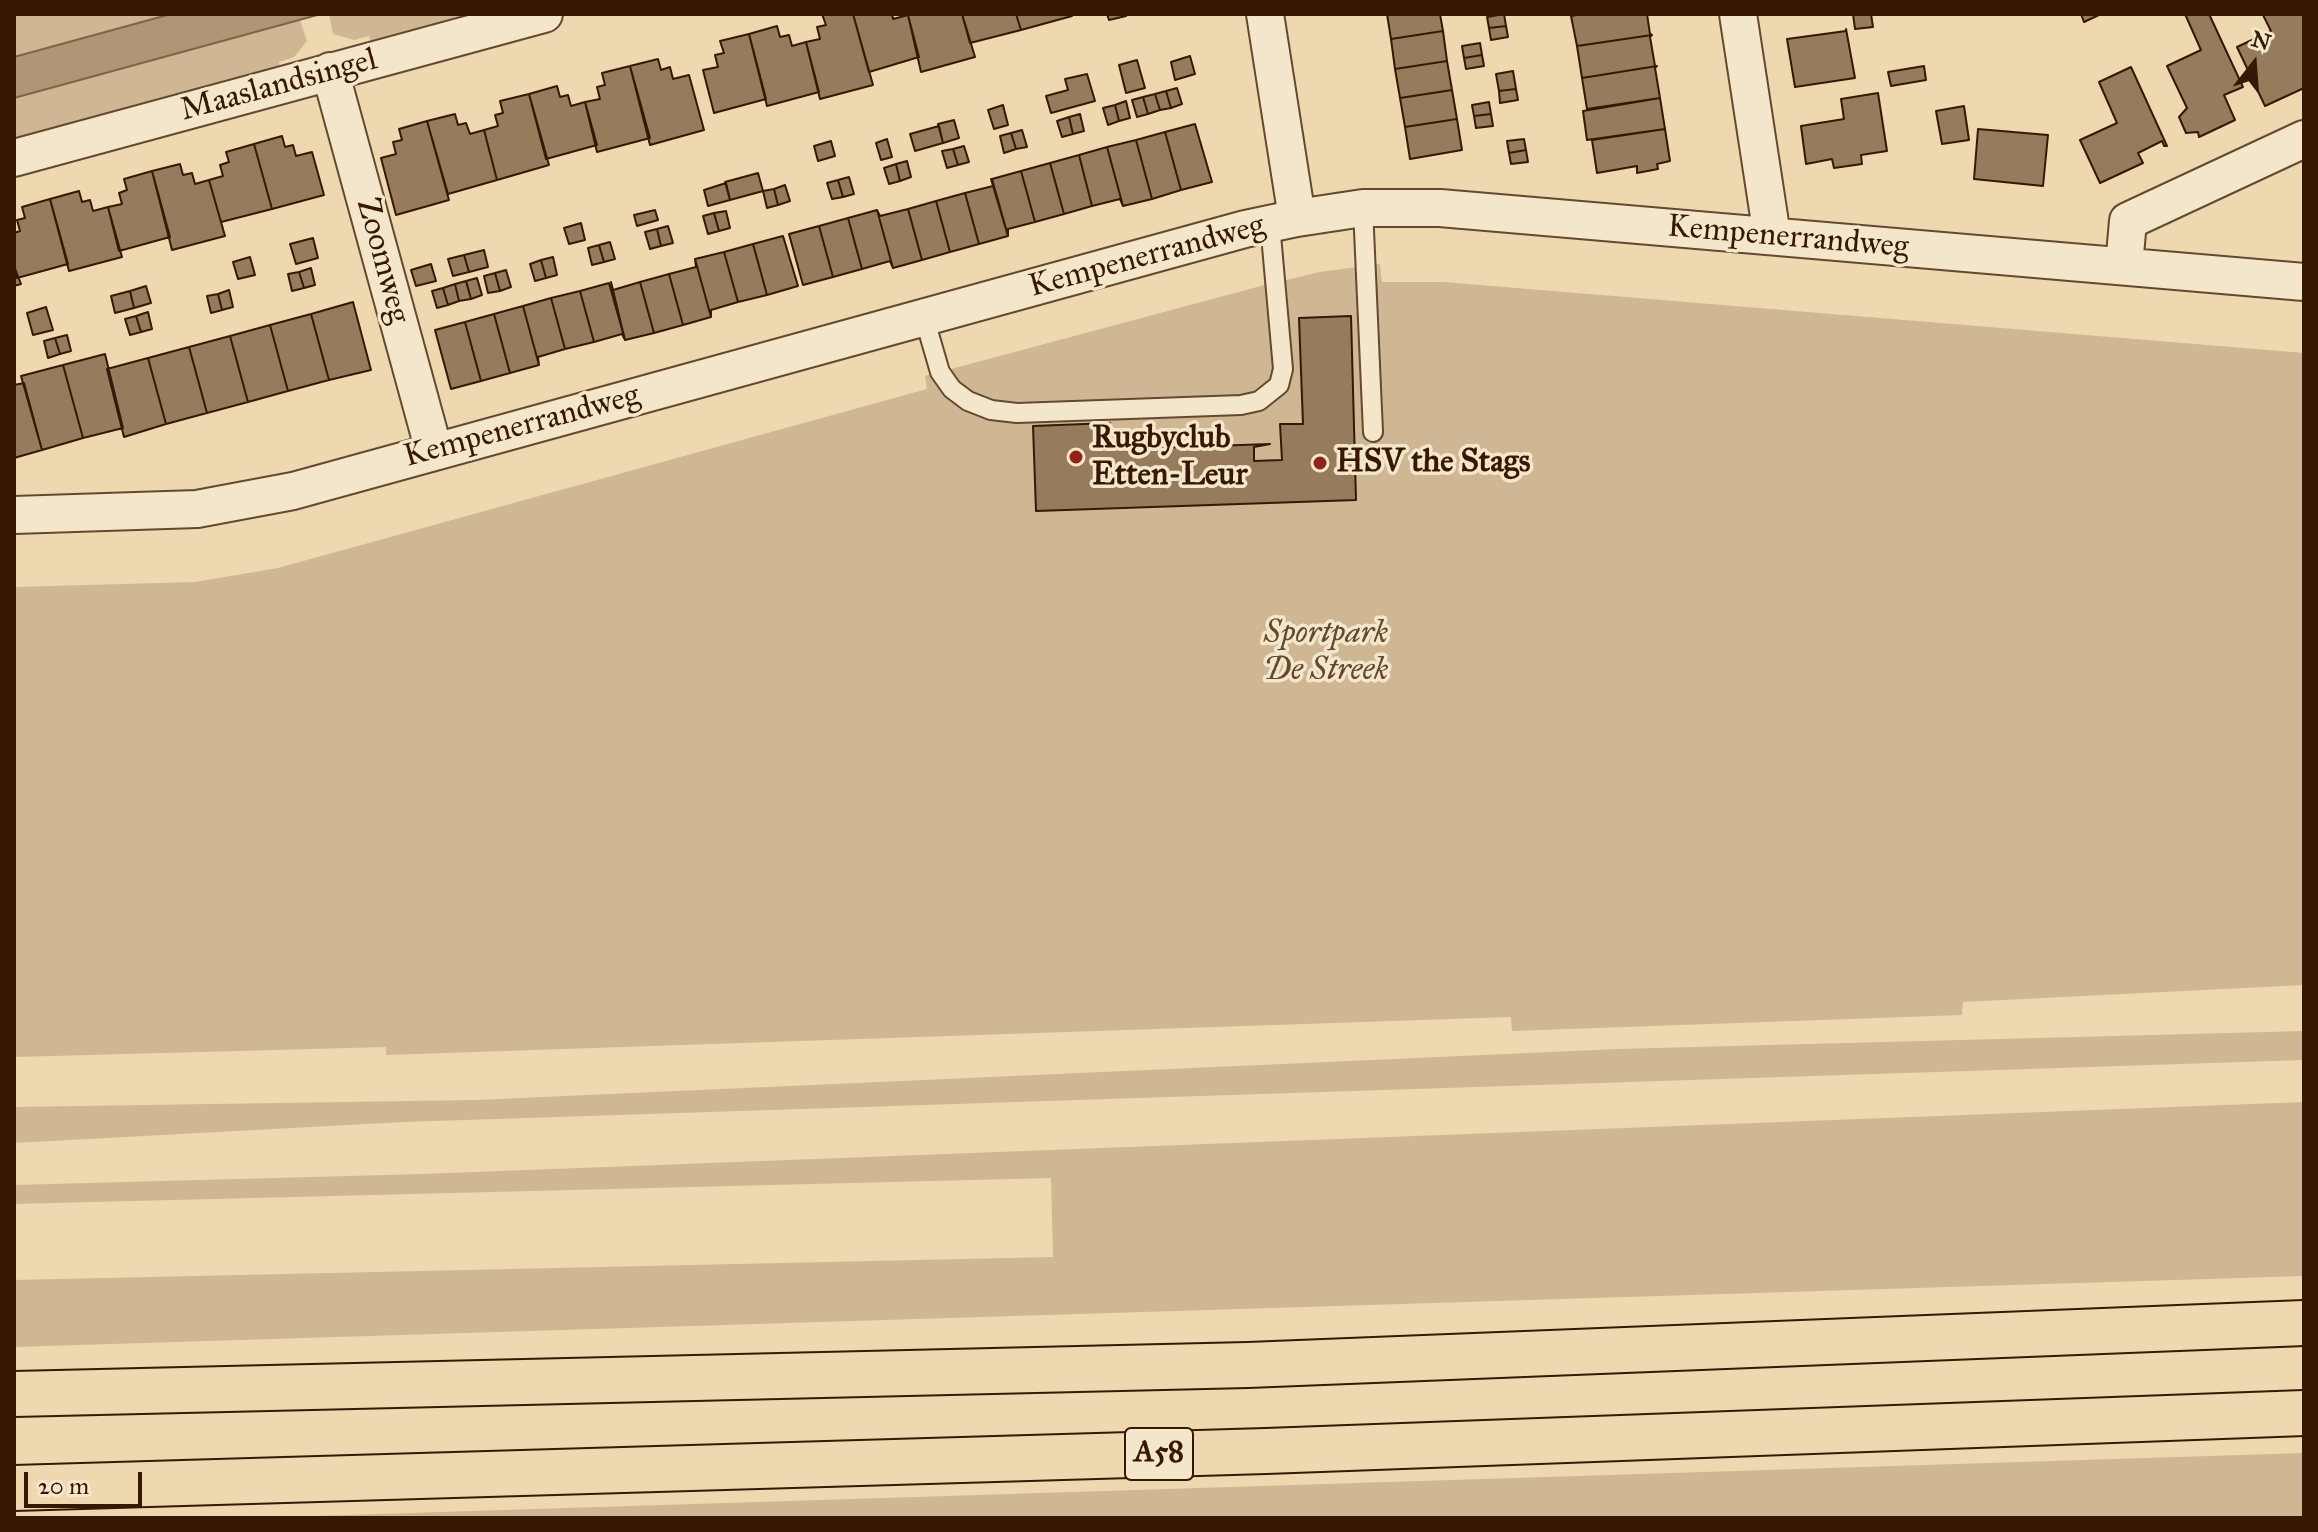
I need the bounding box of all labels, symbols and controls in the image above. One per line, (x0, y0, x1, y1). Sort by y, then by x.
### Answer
north arrow (2214, 24, 2294, 104)
text: N (2248, 25, 2274, 56)
street label: Maaslandsingel (177, 41, 381, 131)
street label: Zoomweg (347, 194, 417, 328)
street label: Kempenerrandweg (1025, 207, 1269, 307)
street label: Kempenerrandweg (1666, 208, 1910, 268)
street label: Kempenerrandweg (400, 377, 644, 477)
place label: Rugbyclub Etten-Leur (1092, 420, 1247, 495)
place label: HSV the Stags (1336, 444, 1530, 482)
marker: Rugbyclub Etten-Leur (1067, 448, 1085, 466)
marker: HSV the Stags (1311, 454, 1329, 472)
park label: Sportpark De Streek (1264, 615, 1388, 690)
road number: A58 (1125, 1428, 1193, 1480)
scale bar (28, 1456, 146, 1506)
text: 20 m (38, 1471, 89, 1501)

